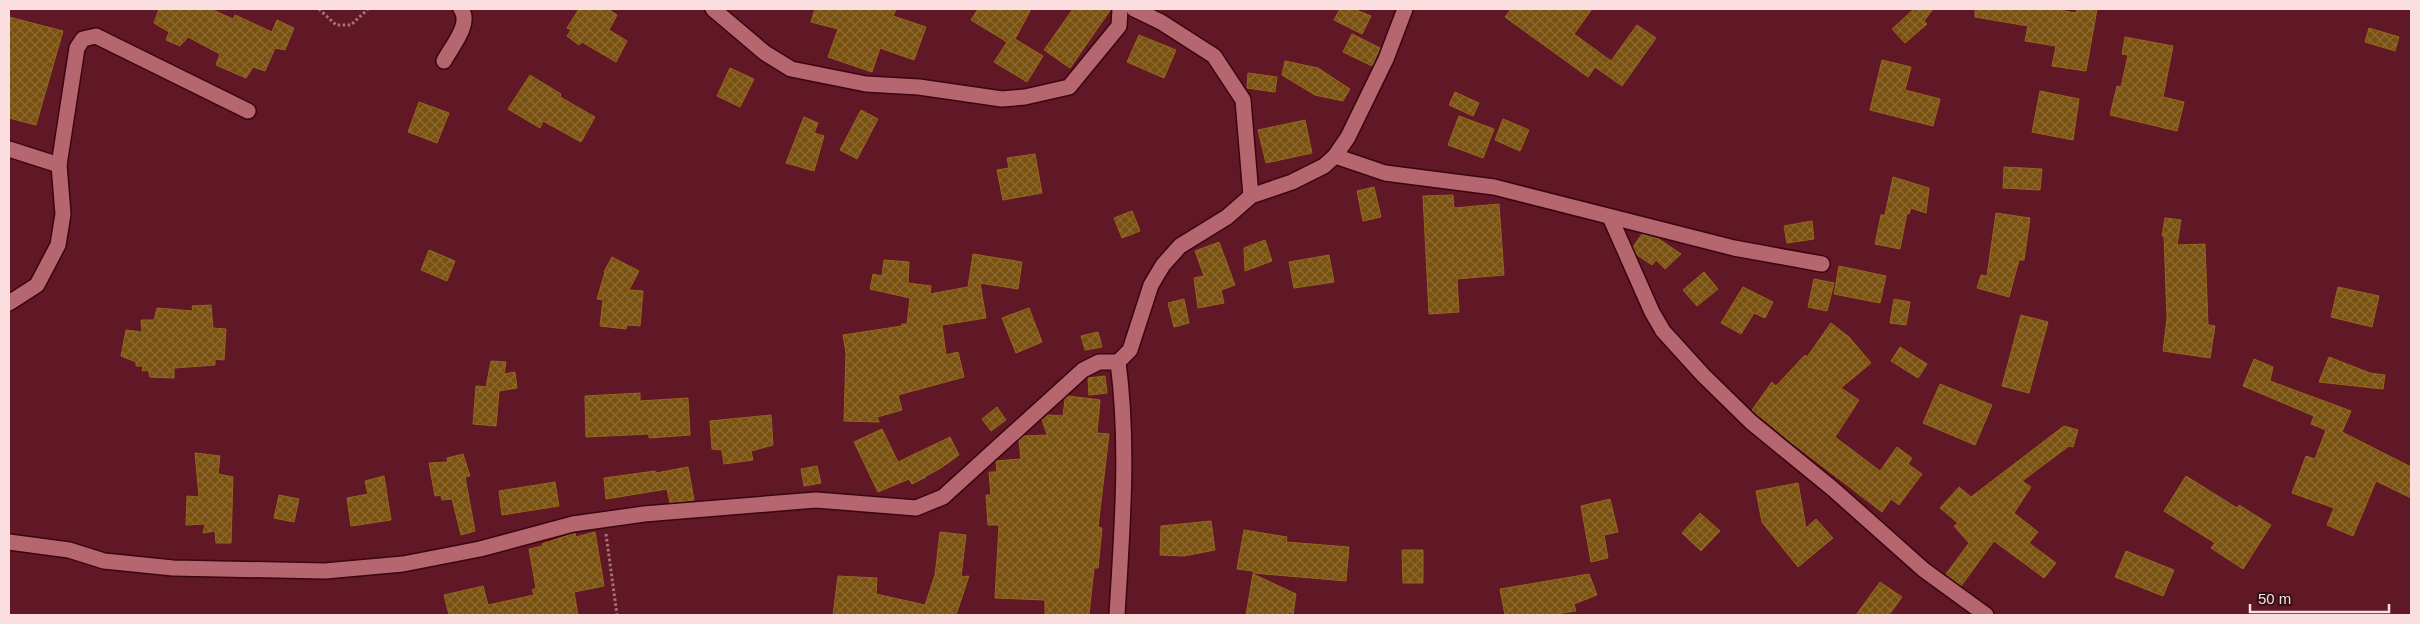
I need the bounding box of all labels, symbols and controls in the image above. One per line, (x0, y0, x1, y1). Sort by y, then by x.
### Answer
scale bar (2250, 582, 2389, 614)
text: 50 m (2258, 590, 2291, 607)

